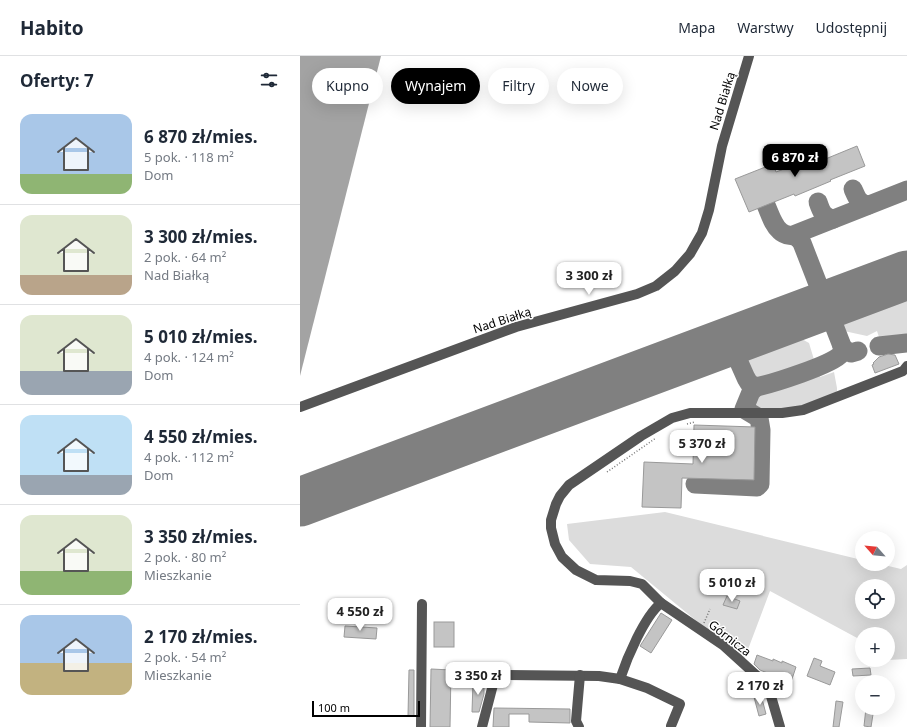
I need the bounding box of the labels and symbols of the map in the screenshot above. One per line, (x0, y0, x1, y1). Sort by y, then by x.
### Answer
street label: Nad Białką (705, 69, 739, 132)
pin: 6 870 zł (754, 144, 836, 178)
pin: 3 300 zł (548, 262, 630, 296)
street label: Nad Białką (471, 303, 534, 337)
pin: 5 370 zł (661, 430, 743, 464)
north arrow (855, 531, 895, 571)
pin: 5 010 zł (691, 569, 773, 603)
pin: 4 550 zł (319, 598, 401, 632)
street label: Górnicza (705, 616, 755, 660)
pin: 3 350 zł (437, 662, 519, 696)
pin: 2 170 zł (719, 672, 801, 706)
scale bar (312, 699, 420, 718)

